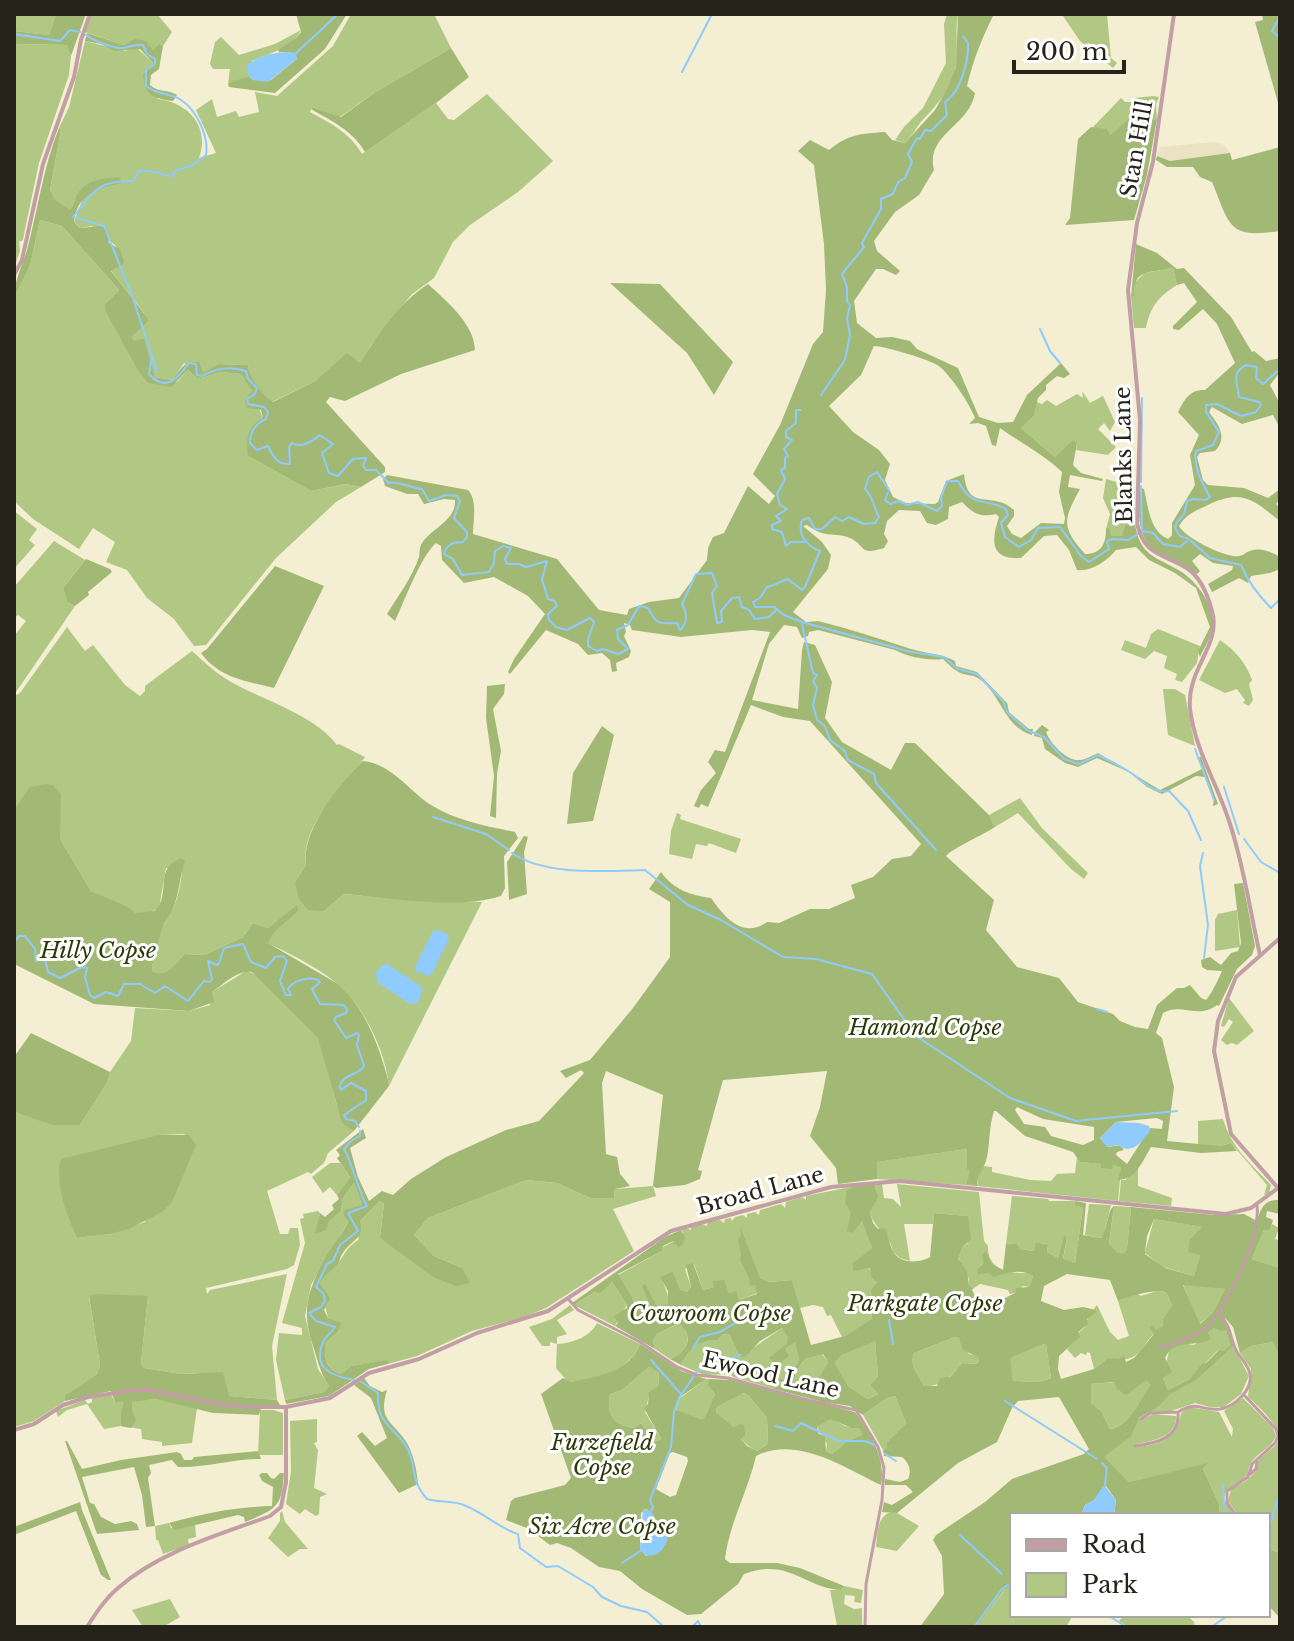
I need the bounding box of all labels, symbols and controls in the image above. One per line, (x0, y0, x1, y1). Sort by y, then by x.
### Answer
scale bar (1014, 24, 1124, 74)
text: 200 m (1026, 37, 1108, 66)
street label: Stan Hill (1115, 98, 1158, 200)
street label: Blanks Lane (1109, 386, 1138, 524)
park label: Hilly Copse (39, 937, 156, 964)
park label: Hamond Copse (847, 1014, 1002, 1041)
street label: Broad Lane (693, 1161, 827, 1220)
park label: Parkgate Copse (846, 1290, 1003, 1317)
park label: Cowroom Copse (629, 1300, 791, 1327)
street label: Ewood Lane (700, 1346, 842, 1403)
park label: Furzefield Copse (550, 1429, 654, 1481)
park label: Six Acre Copse (528, 1513, 676, 1540)
legend (1010, 1513, 1270, 1617)
text: Road (1082, 1530, 1146, 1559)
text: Park (1082, 1570, 1138, 1599)

